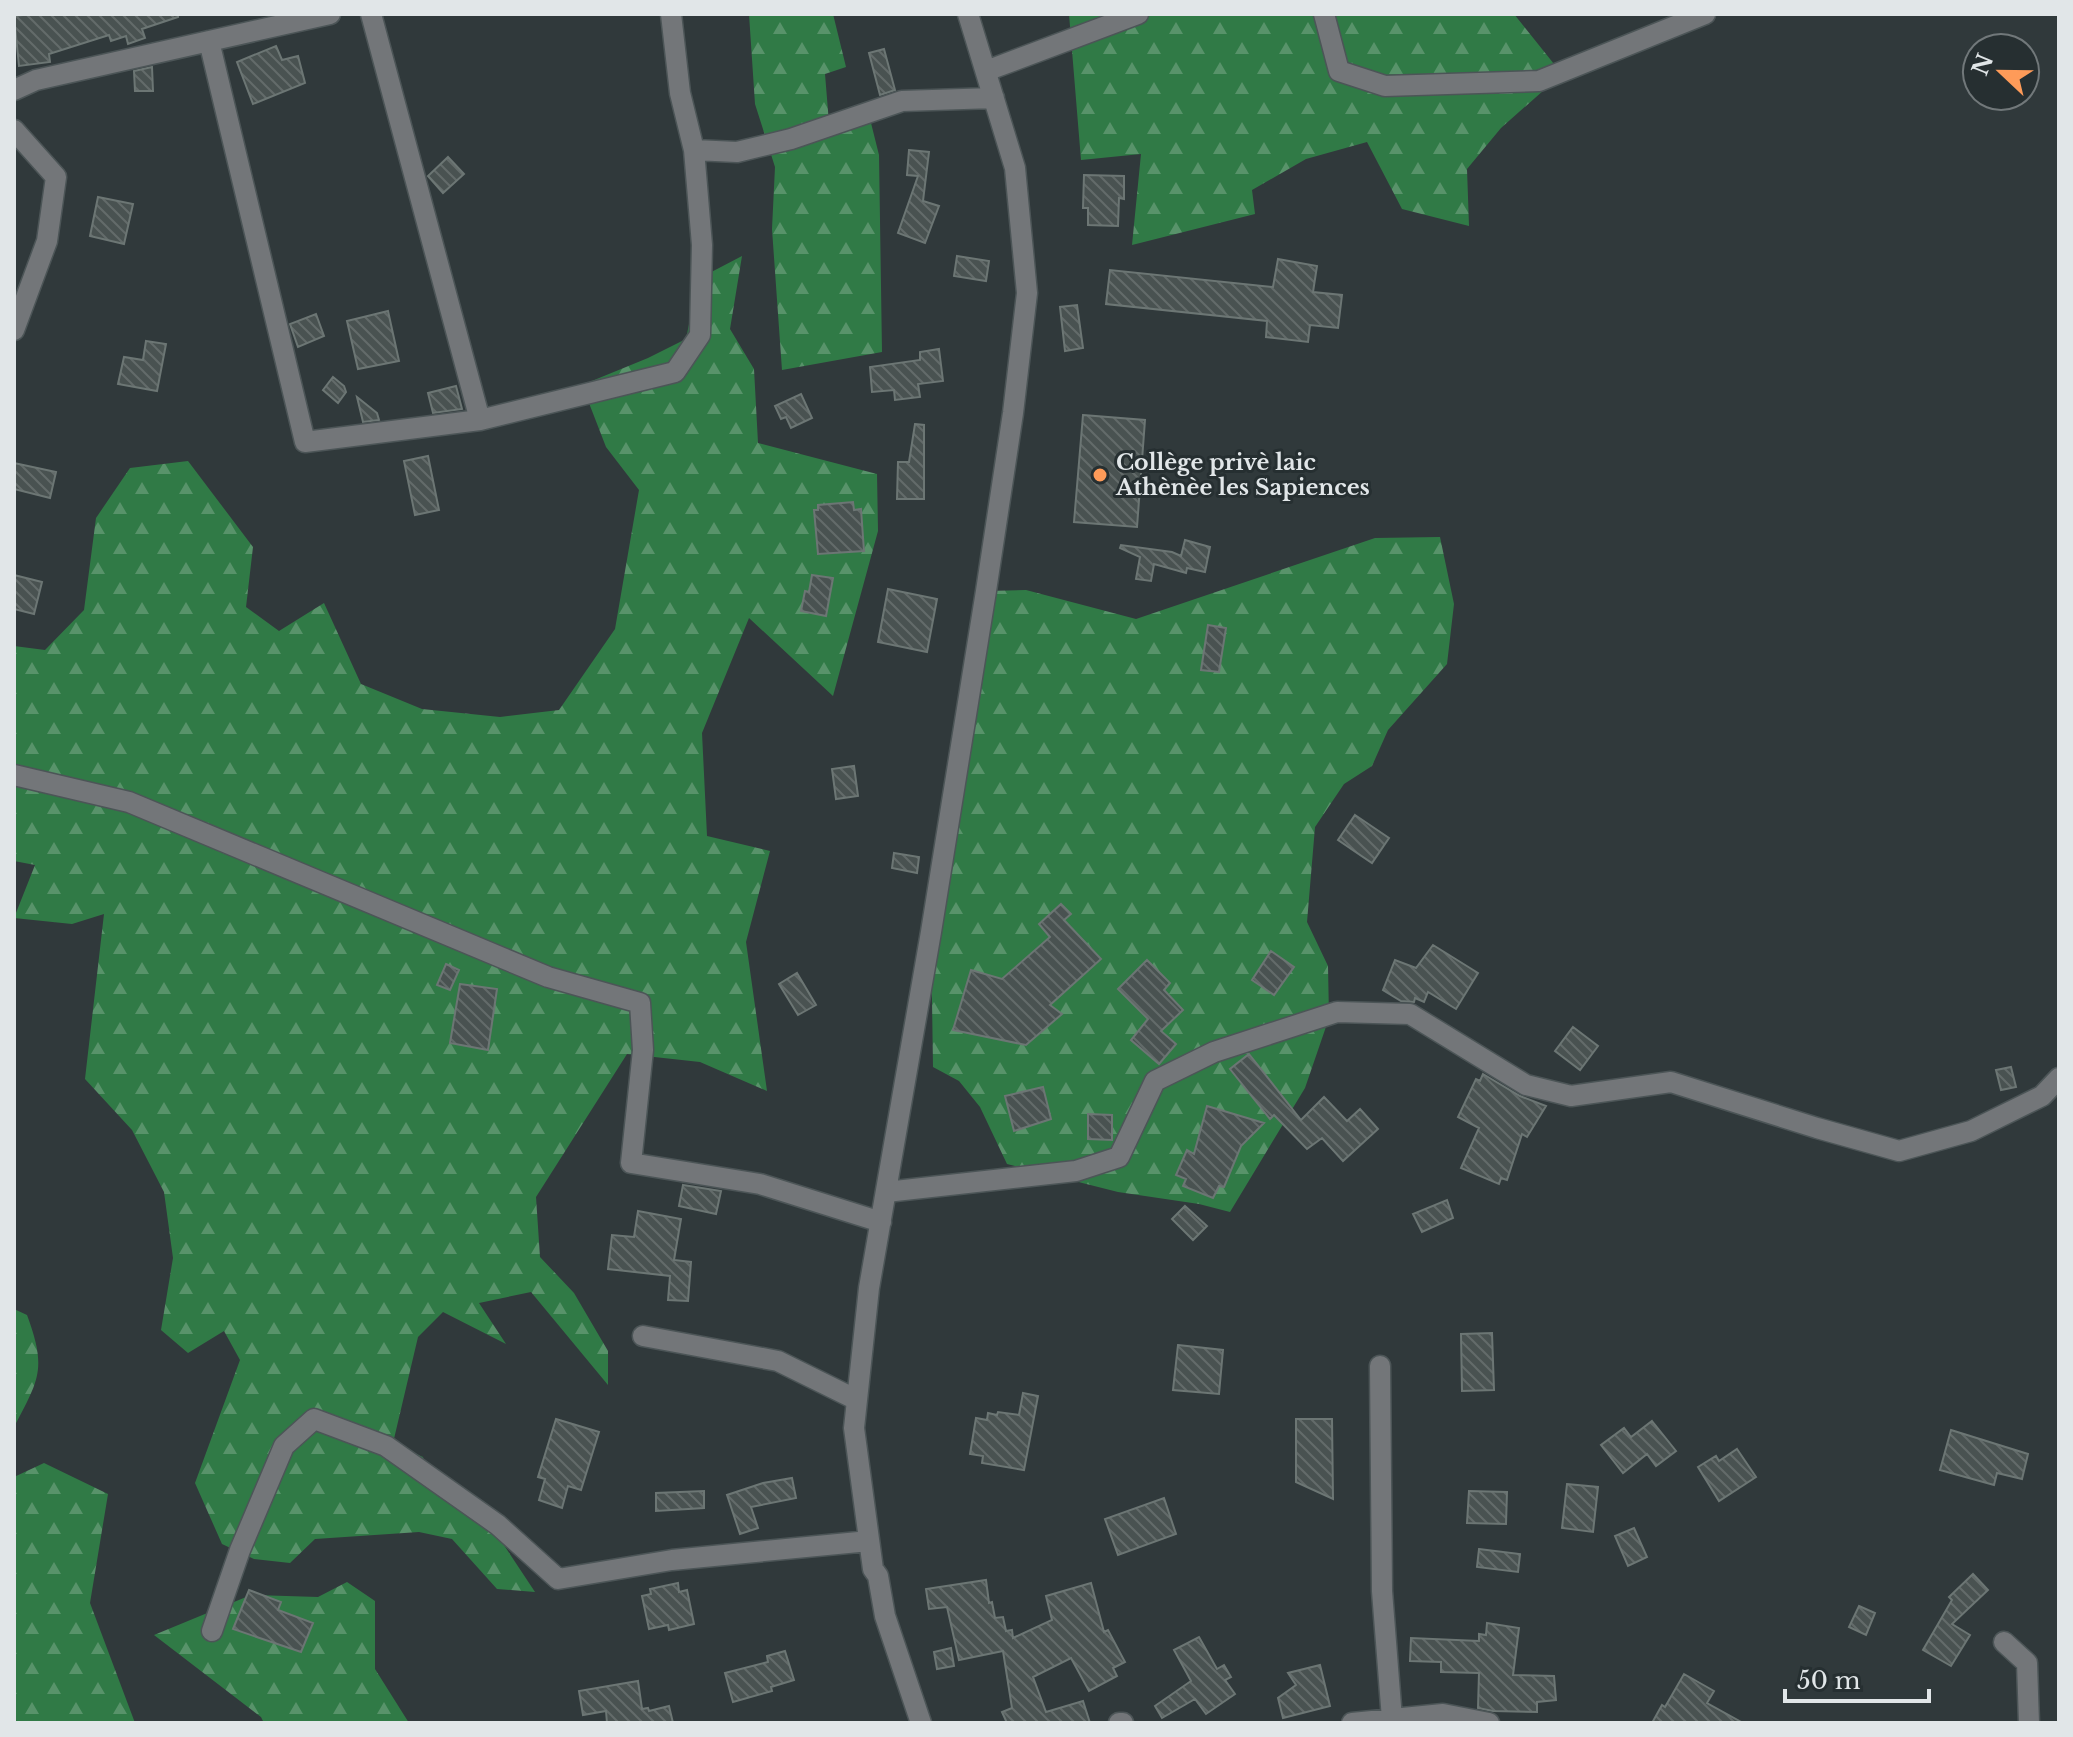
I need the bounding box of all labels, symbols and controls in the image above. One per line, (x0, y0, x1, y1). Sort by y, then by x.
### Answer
north arrow (1961, 32, 2041, 112)
text: N (1967, 50, 1999, 79)
place label: Collège privè laic Athènèe les Sapiences (1115, 449, 1370, 501)
marker: Collège privè laic Athènèe les Sapiences (1091, 466, 1109, 484)
scale bar (1785, 1653, 1929, 1703)
text: 50 m (1797, 1666, 1861, 1695)

